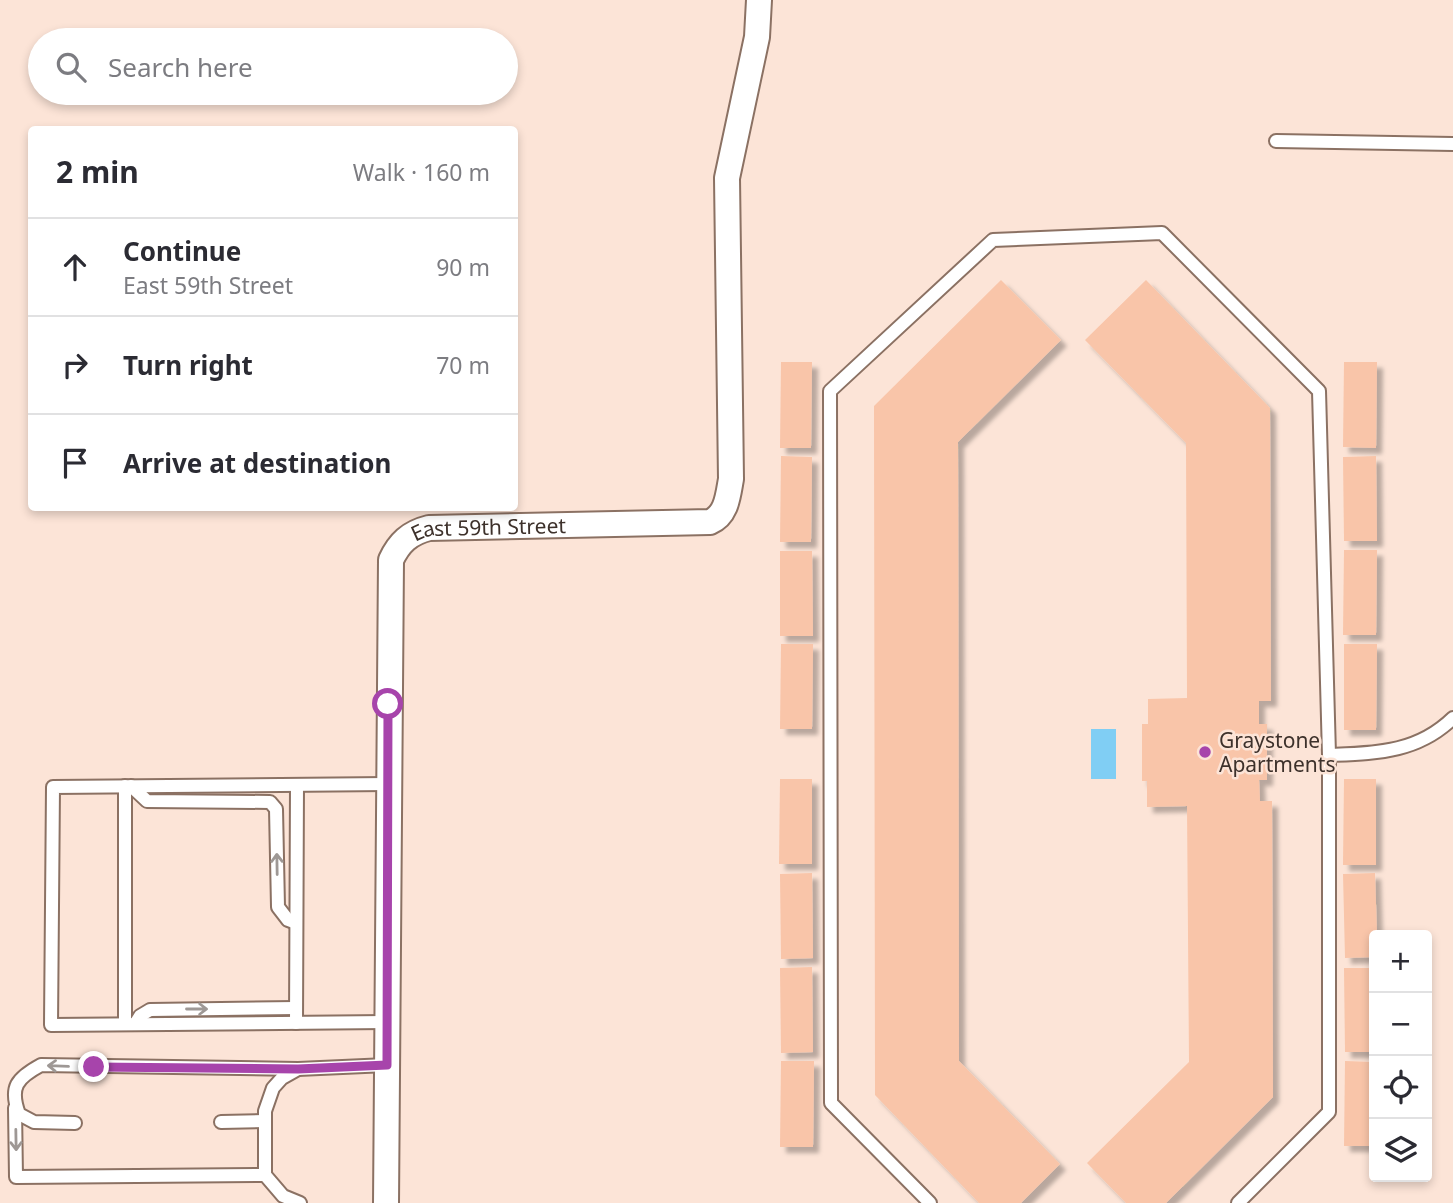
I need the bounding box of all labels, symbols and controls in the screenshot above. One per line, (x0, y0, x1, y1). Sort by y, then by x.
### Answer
search box (28, 28, 518, 105)
icon: search (52, 48, 90, 86)
text: Search here (108, 49, 253, 85)
text: 2 min (56, 151, 139, 192)
text: Walk · 160 m (353, 156, 490, 188)
text: Continue (123, 233, 241, 269)
icon: ahead (56, 248, 94, 286)
text: 90 m (436, 251, 490, 283)
text: East 59th Street (123, 269, 293, 301)
icon: right (56, 346, 94, 384)
text: Turn right (123, 347, 253, 383)
text: 70 m (436, 349, 490, 381)
icon: arrive (56, 444, 94, 482)
text: Arrive at destination (123, 445, 392, 481)
street label: East 59th Street (406, 511, 567, 547)
route start (372, 688, 403, 719)
place label: Graystone Apartments (1219, 726, 1335, 778)
marker: Graystone Apartments (1197, 744, 1213, 760)
one-way arrow (271, 853, 284, 876)
map controls (1369, 930, 1432, 1182)
button: + (1369, 930, 1432, 993)
button: − (1369, 993, 1432, 1056)
one-way arrow (185, 1002, 208, 1016)
route end (78, 1051, 109, 1082)
button: locate (1369, 1056, 1432, 1119)
one-way arrow (47, 1059, 70, 1073)
button: layers (1369, 1119, 1432, 1182)
one-way arrow (9, 1129, 23, 1152)

